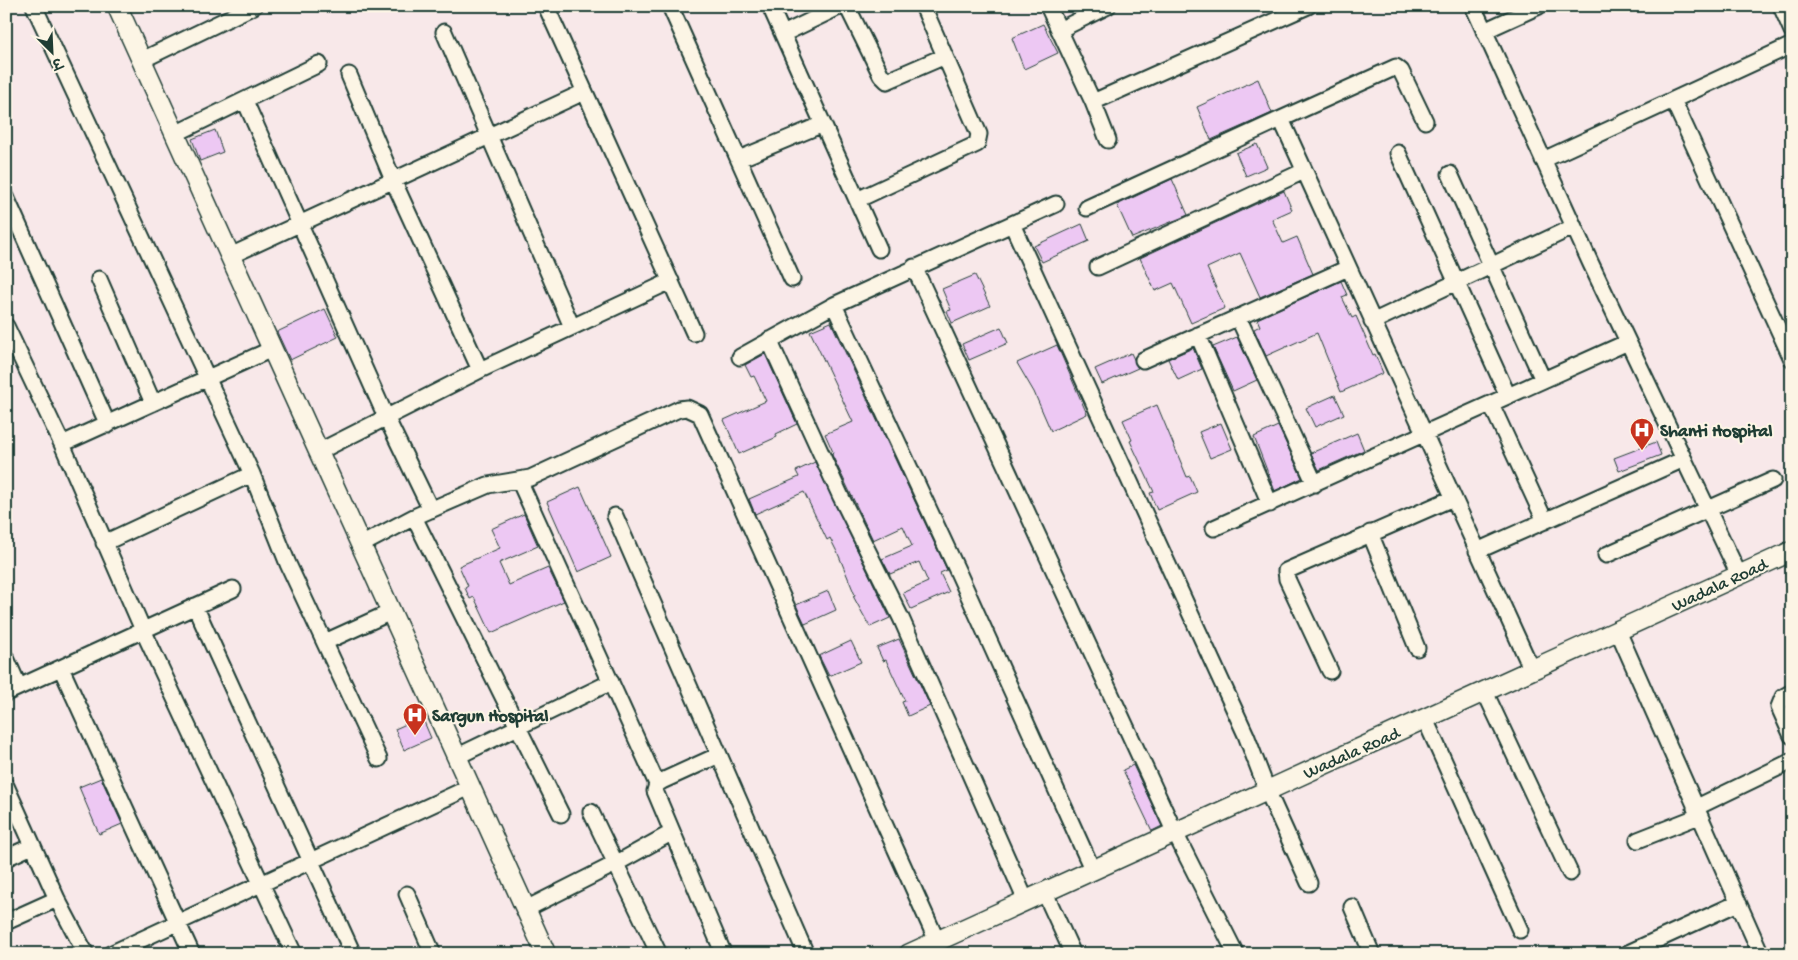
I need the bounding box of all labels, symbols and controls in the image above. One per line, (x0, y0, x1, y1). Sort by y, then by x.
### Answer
north arrow (28, 28, 78, 78)
text: उ (47, 51, 66, 72)
hospital icon: Shanti Hospital (1629, 417, 1655, 451)
place label: Shanti Hospital (1660, 422, 1772, 443)
street label: Wadala Road (1669, 554, 1773, 618)
hospital icon: Sargun Hospital (402, 702, 428, 736)
place label: Sargun Hospital (432, 707, 549, 728)
street label: Wadala Road (1301, 723, 1405, 785)

